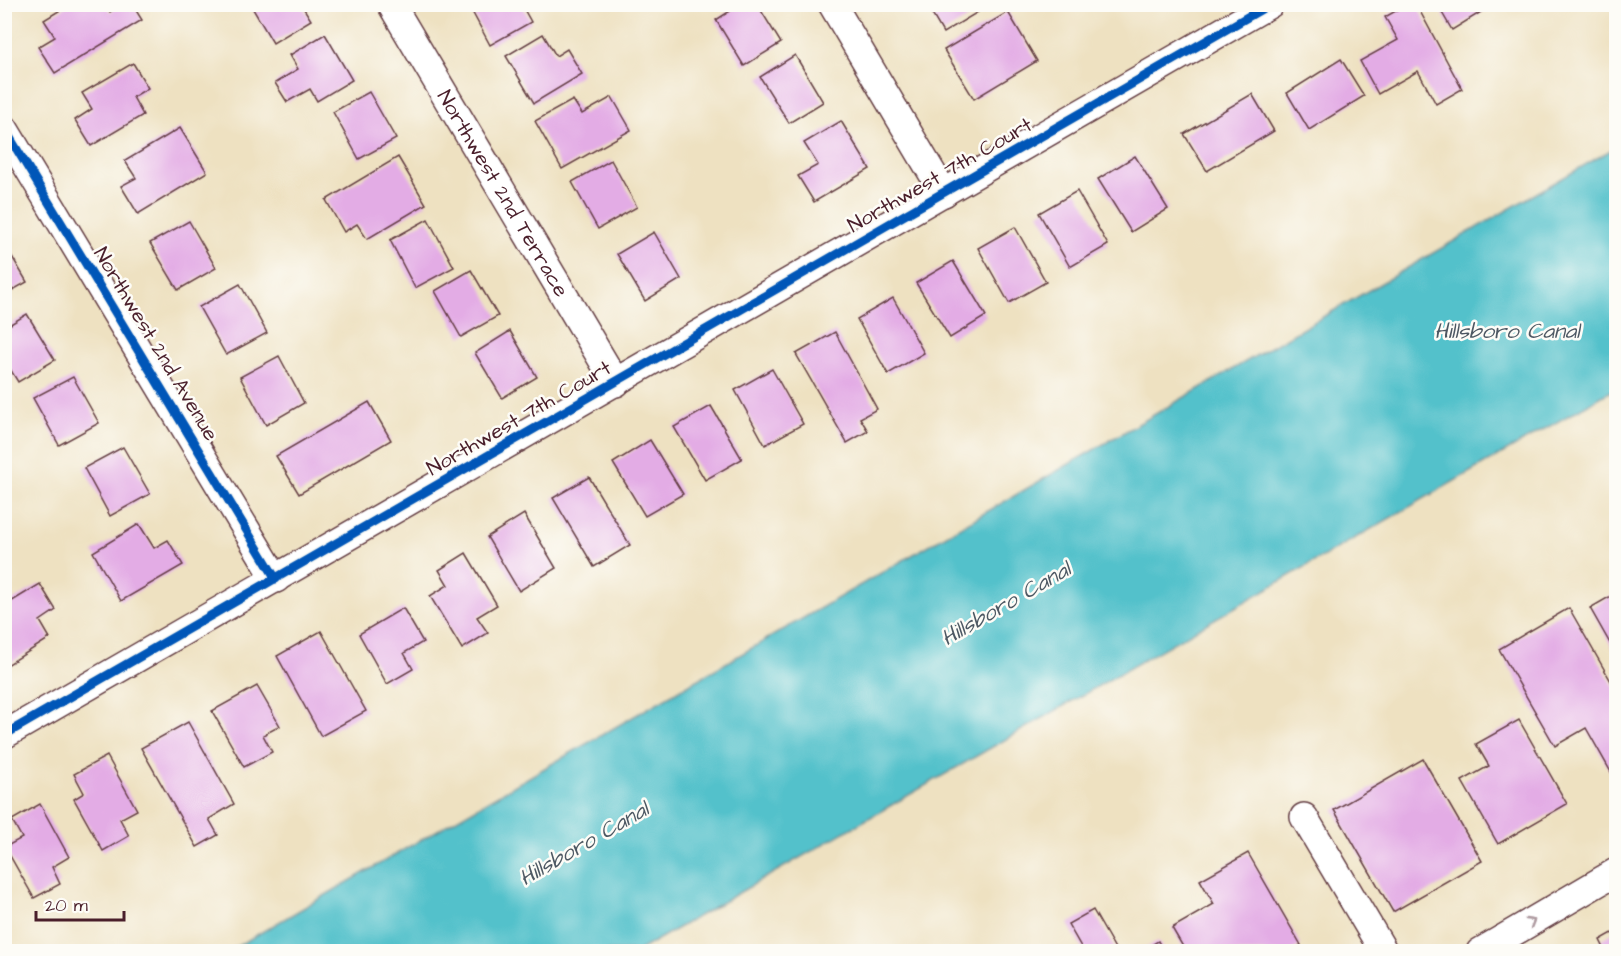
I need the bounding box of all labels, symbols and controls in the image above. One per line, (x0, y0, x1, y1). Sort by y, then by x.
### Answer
street label: Northwest 2nd Terrace (431, 84, 576, 302)
street label: Northwest 7th Court (842, 110, 1038, 240)
street label: Northwest 2nd Avenue (87, 242, 225, 446)
water label: Hillsboro Canal (1434, 316, 1582, 347)
street label: Northwest 7th Court (421, 353, 617, 483)
water label: Hillsboro Canal (935, 553, 1079, 654)
water label: Hillsboro Canal (513, 793, 657, 894)
scale bar (36, 884, 124, 922)
text: 20 m (45, 893, 88, 918)
one-way arrow (1525, 918, 1535, 929)

